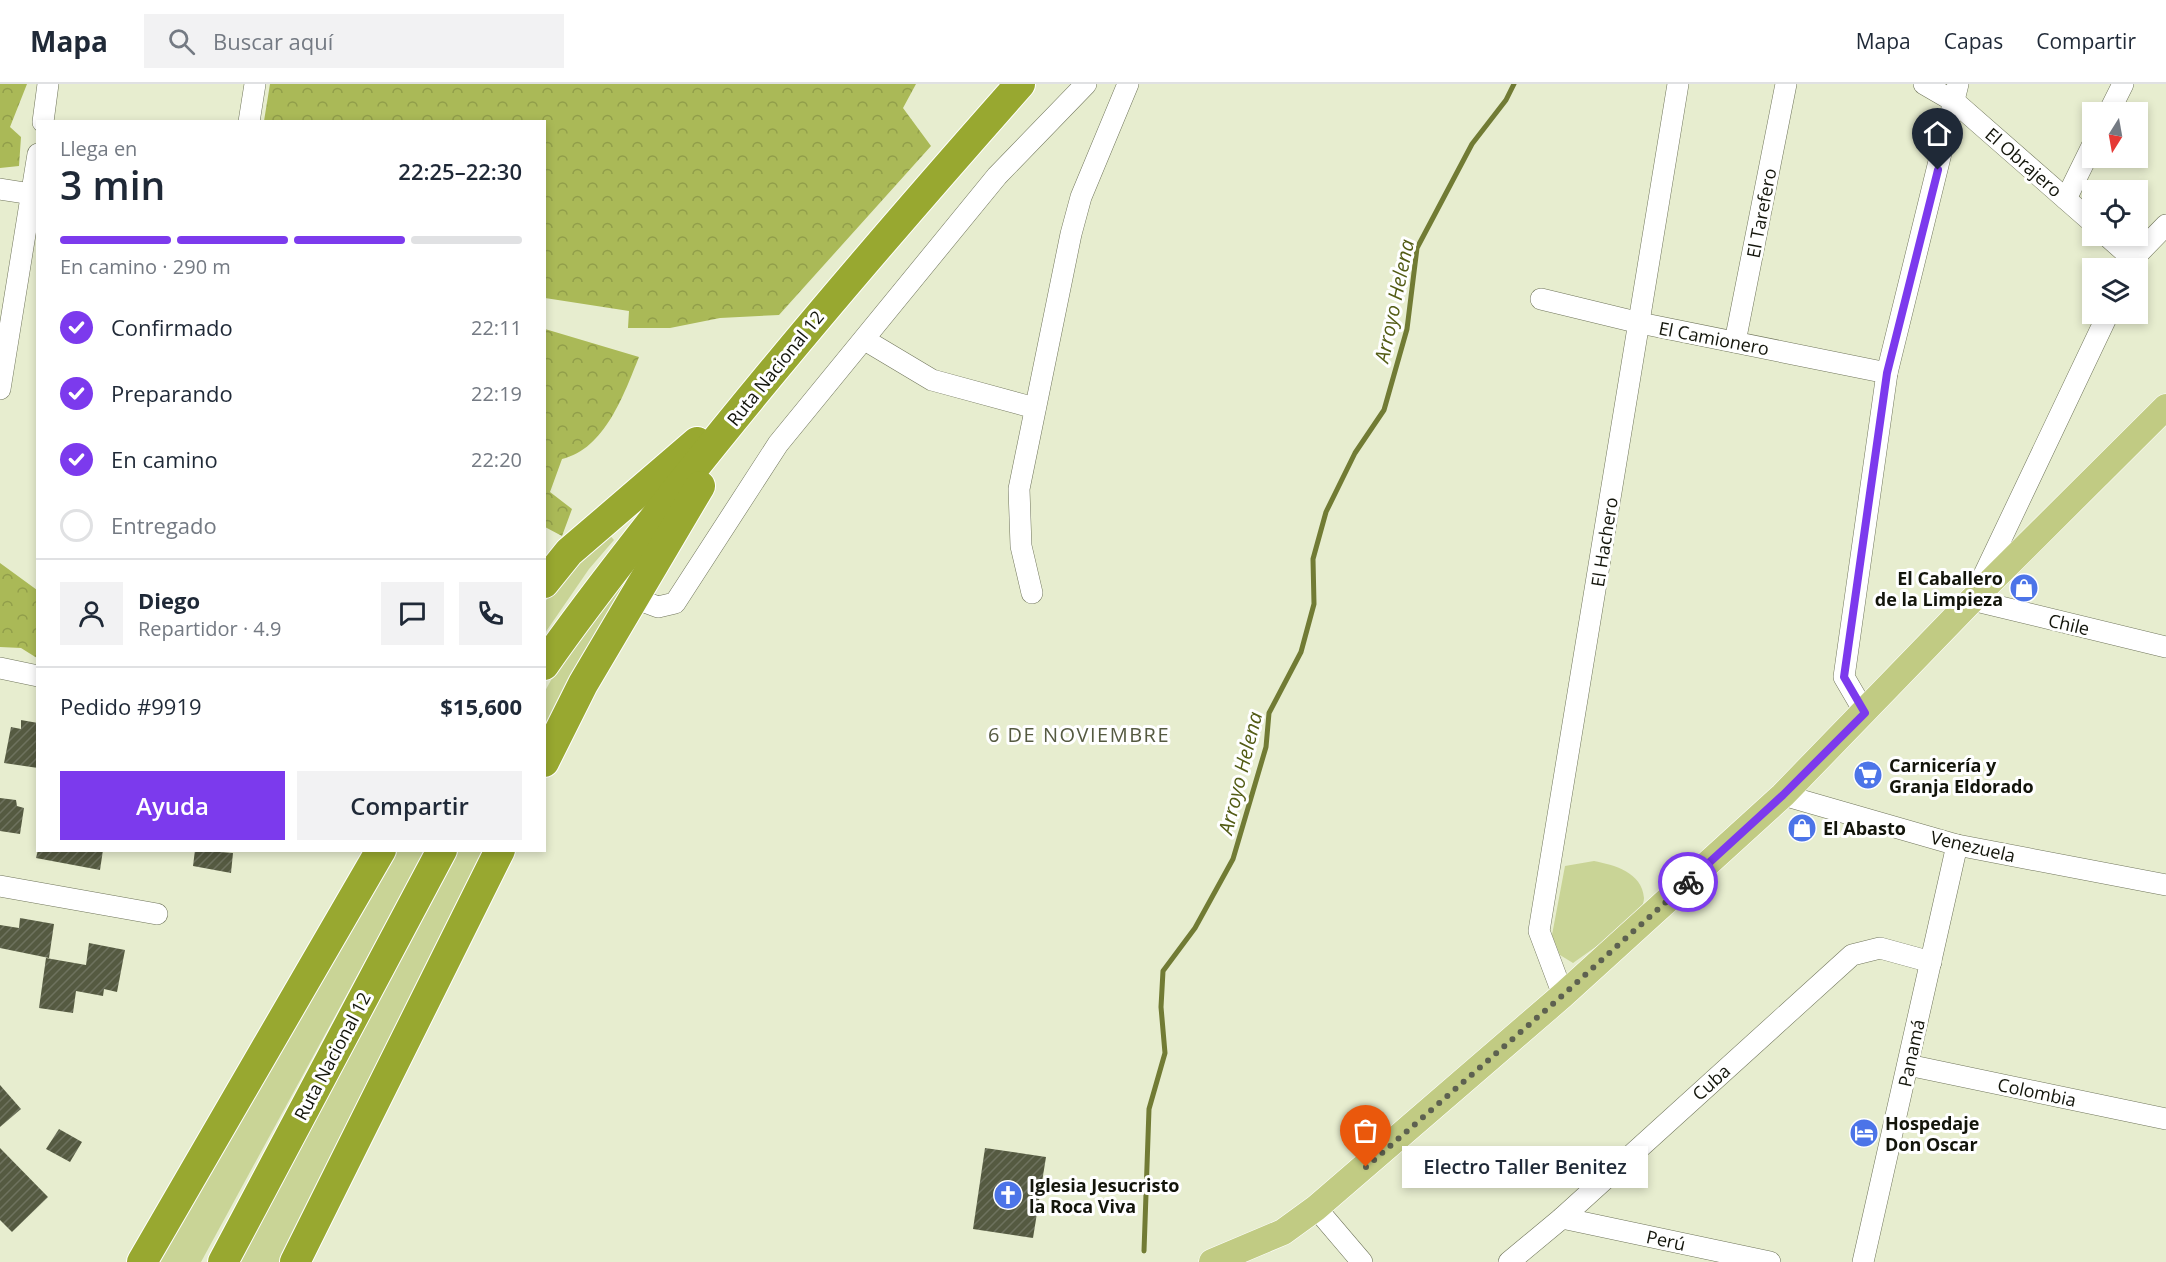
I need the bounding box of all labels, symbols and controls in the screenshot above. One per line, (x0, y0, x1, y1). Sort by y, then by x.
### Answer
search box (144, 14, 564, 68)
text: Mapa (30, 22, 108, 60)
icon: search (165, 25, 198, 58)
text: Buscar aquí (213, 26, 333, 56)
text: Mapa (1856, 27, 1911, 55)
text: Capas (1944, 27, 2003, 55)
text: Compartir (2036, 27, 2136, 55)
north arrow (2082, 102, 2148, 168)
map controls (2082, 102, 2148, 324)
pin (1912, 108, 1963, 170)
icon: home (1921, 117, 1954, 150)
street label: El Obrajero (1980, 122, 2068, 202)
text: Llega en (60, 135, 137, 162)
text: 22:25–22:30 (398, 156, 522, 186)
text: 3 min (60, 158, 165, 211)
street label: El Tarefero (1741, 166, 1781, 260)
button: locate (2082, 180, 2148, 246)
water label: Arroyo Helena (1367, 237, 1420, 367)
text: En camino · 290 m (60, 253, 231, 280)
button: layers (2082, 258, 2148, 324)
street label: Ruta Nacional 12 (721, 305, 829, 431)
icon: check (60, 311, 93, 344)
text: Confirmado (111, 312, 233, 342)
text: 22:11 (471, 314, 522, 341)
street label: El Camionero (1657, 316, 1771, 360)
icon: check (60, 377, 93, 410)
text: Preparando (111, 378, 233, 408)
text: 22:19 (471, 380, 522, 407)
icon: check (60, 443, 93, 476)
text: En camino (111, 444, 218, 474)
text: 22:20 (471, 446, 522, 473)
street label: El Hachero (1585, 495, 1623, 589)
text: Entregado (111, 510, 217, 540)
place label: El Caballero de la Limpieza (1875, 566, 2003, 611)
shop icon: El Caballero de la Limpieza (2008, 572, 2040, 604)
button: person (60, 582, 123, 645)
button: chat (381, 582, 444, 645)
button: phone (459, 582, 522, 645)
text: Diego (138, 585, 200, 615)
street label: Chile (2046, 608, 2092, 640)
text: Repartidor · 4.9 (138, 615, 282, 642)
text: Pedido #9919 (60, 691, 202, 721)
text: $15,600 (440, 691, 522, 721)
water label: Arroyo Helena (1211, 709, 1268, 839)
district label: 6 DE NOVIEMBRE (988, 721, 1170, 748)
place label: Carnicería y Granja Eldorado (1889, 753, 2034, 798)
supermarket icon: Carnicería y Granja Eldorado (1852, 759, 1884, 791)
button: Ayuda (60, 771, 285, 840)
button: Compartir (297, 771, 522, 840)
shop icon: El Abasto (1786, 812, 1818, 844)
place label: El Abasto (1823, 816, 1906, 840)
street label: Venezuela (1928, 825, 2018, 867)
courier (1658, 852, 1718, 912)
icon: bike (1672, 866, 1705, 899)
street label: Ruta Nacional 12 (288, 988, 376, 1124)
street label: Panamá (1892, 1017, 1930, 1089)
street label: Cuba (1687, 1059, 1735, 1105)
street label: Colombia (1995, 1072, 2079, 1112)
pin (1340, 1105, 1391, 1167)
place label: Hospedaje Don Oscar (1885, 1111, 1979, 1156)
icon: bag (1349, 1114, 1382, 1147)
hotel icon: Hospedaje Don Oscar (1848, 1117, 1880, 1149)
callout: Electro Taller Benitez (1402, 1146, 1648, 1188)
text: Electro Taller Benitez (1423, 1153, 1627, 1180)
place label: Iglesia Jesucristo la Roca Viva (1029, 1173, 1179, 1218)
church icon: Iglesia Jesucristo la Roca Viva (992, 1179, 1024, 1211)
street label: Perú (1644, 1224, 1688, 1256)

